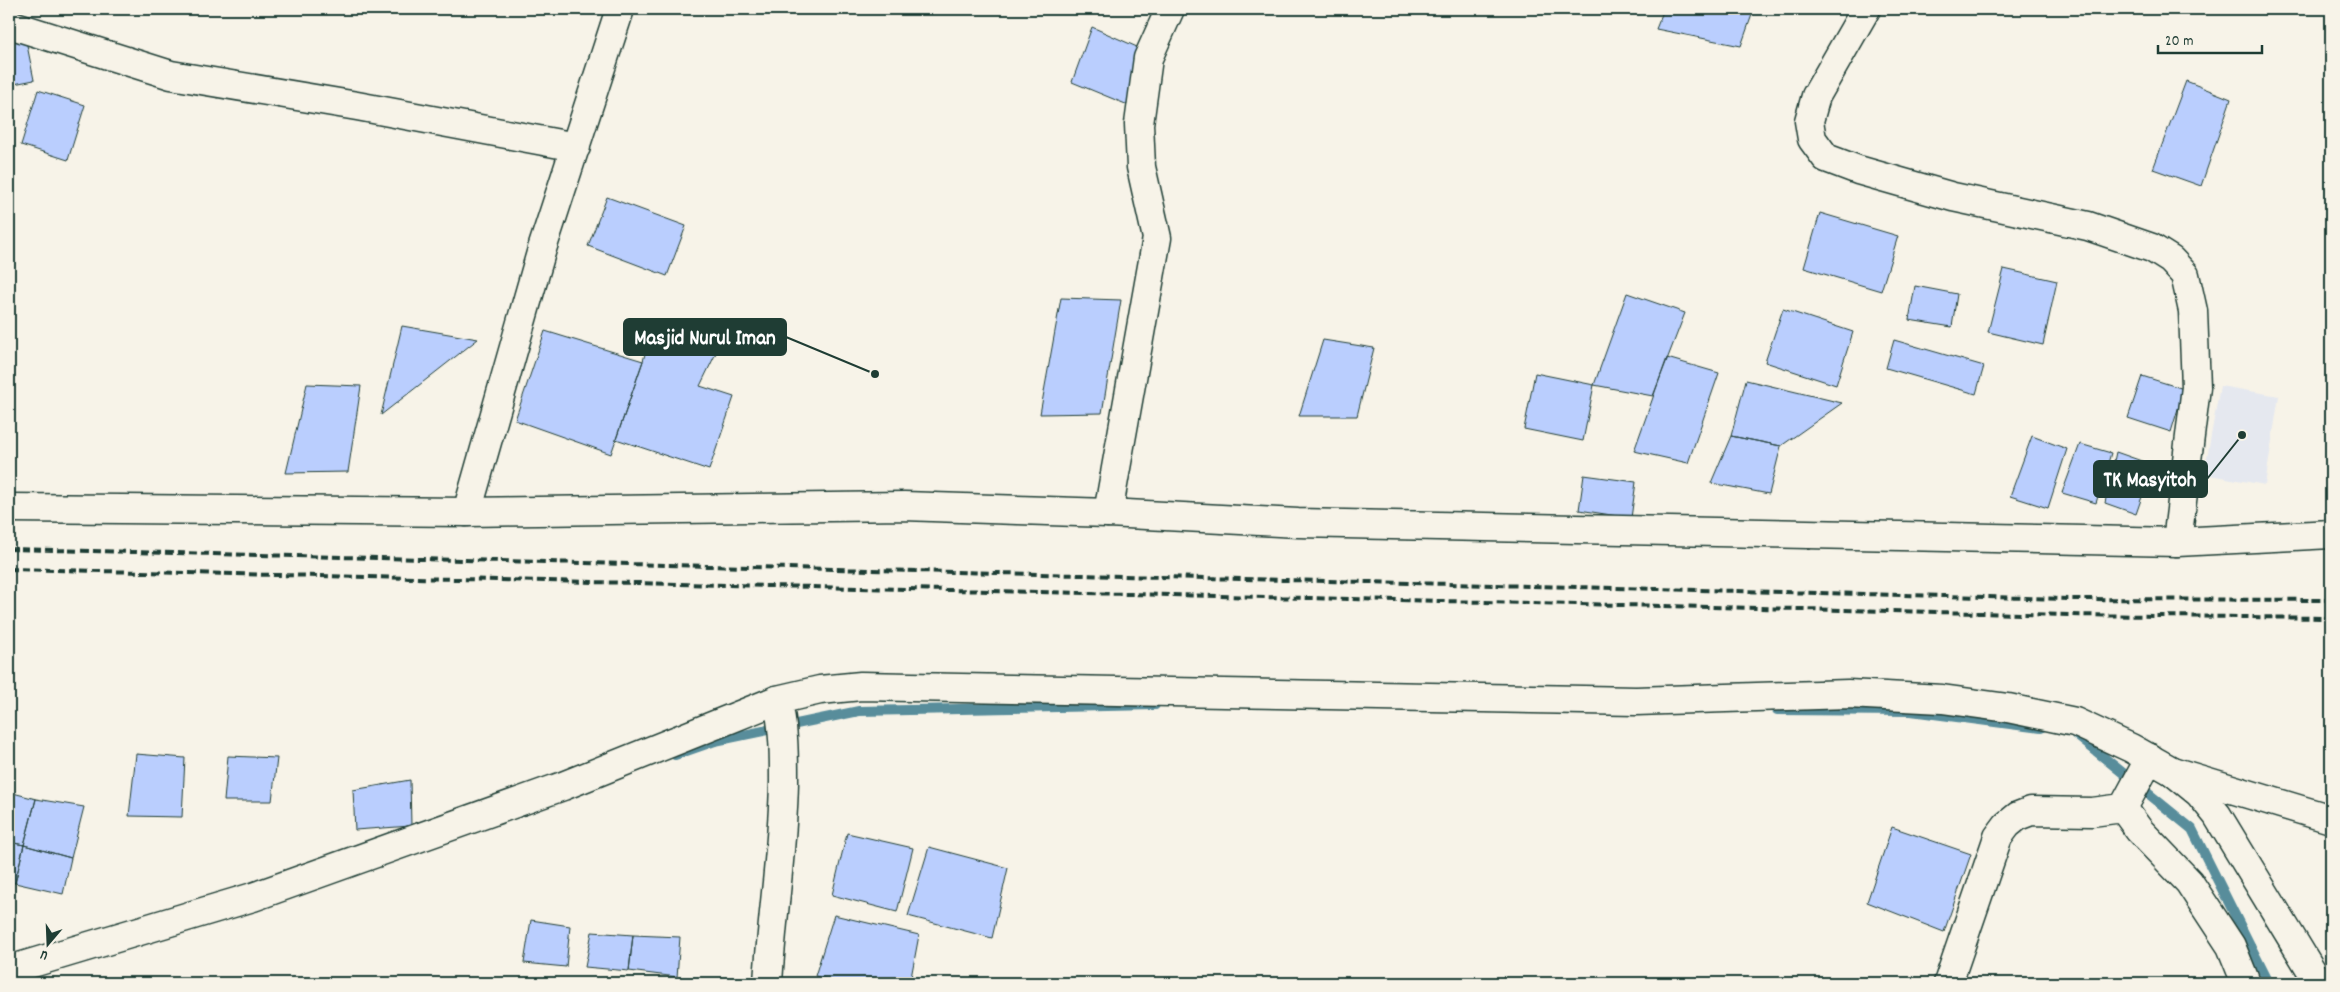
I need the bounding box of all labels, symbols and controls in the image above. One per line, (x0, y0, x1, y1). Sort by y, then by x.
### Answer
scale bar (2158, 22, 2261, 54)
text: 20 m (2165, 31, 2193, 53)
callout: Masjid Nurul Iman (624, 319, 786, 355)
text: Masjid Nurul Iman (634, 325, 776, 355)
callout: TK Masyitoh (2094, 461, 2207, 497)
text: TK Masyitoh (2104, 467, 2197, 497)
north arrow (22, 920, 72, 970)
text: U (38, 944, 51, 965)

